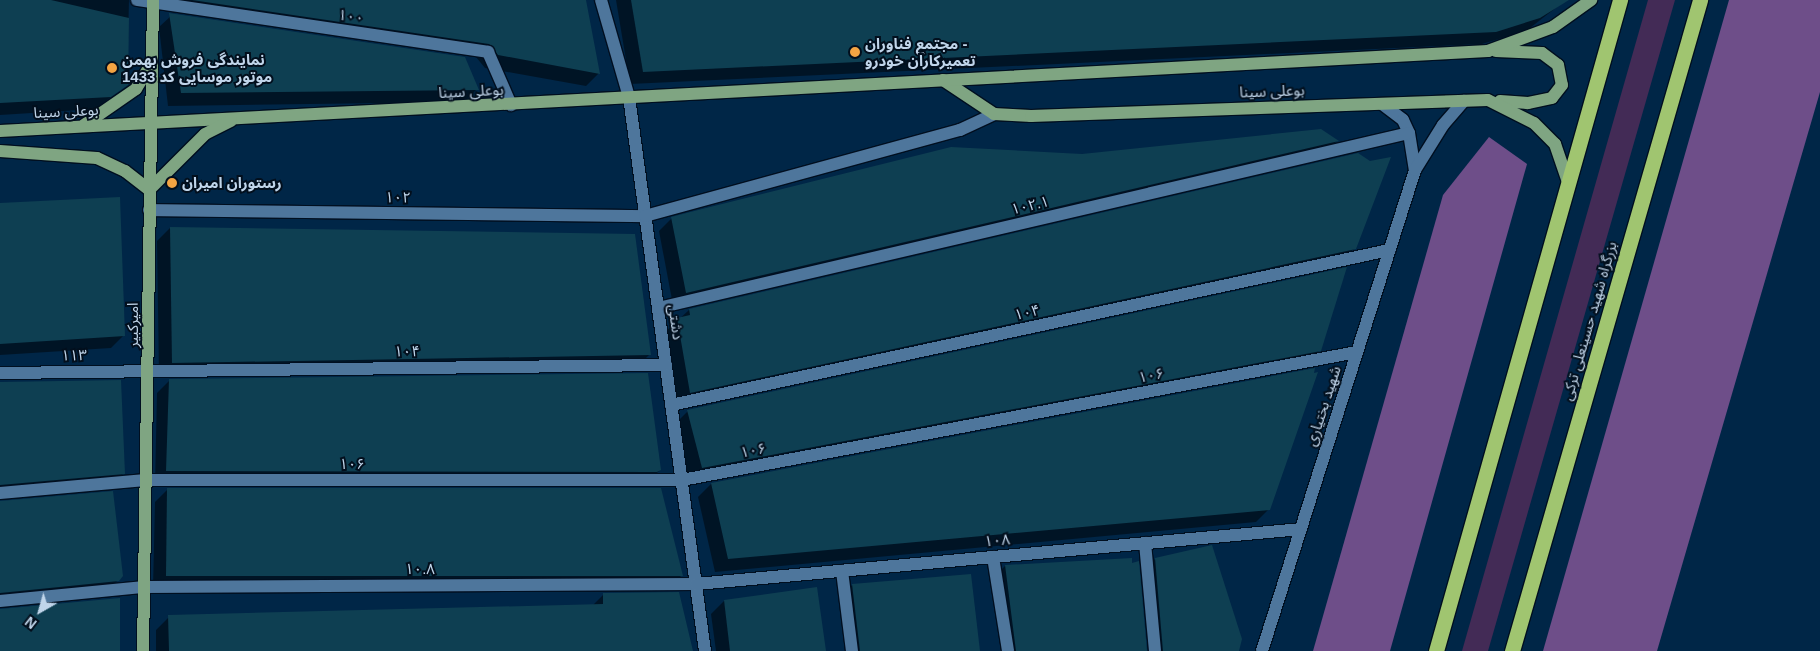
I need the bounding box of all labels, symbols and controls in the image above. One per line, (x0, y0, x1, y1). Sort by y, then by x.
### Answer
street label: ۱۰۰ (337, 5, 365, 27)
place label: مجتمع فناوران - تعمیرکاران خودرو (865, 34, 976, 69)
marker: مجتمع فناوران - تعمیرکاران خودرو (849, 46, 861, 58)
place label: نمایندگی فروش بهمن موتور موسایی کد 1433 (122, 50, 272, 85)
marker: نمایندگی فروش بهمن موتور موسایی کد 1433 (106, 62, 118, 74)
street label: بوعلی سینا (438, 80, 504, 102)
street label: بوعلی سینا (1239, 81, 1305, 101)
street label: بوعلی سینا (33, 100, 99, 122)
place label: رستوران امیران (182, 174, 282, 192)
marker: رستوران امیران (166, 177, 178, 189)
street label: ۱۰۲ (385, 188, 411, 206)
street label: ۱۰۲.۱ (1009, 192, 1051, 218)
street label: بزرگراه شهید حسینعلی ترکی (1558, 239, 1620, 403)
street label: ۱۰۴ (1013, 301, 1041, 323)
street label: امیرکبیر (124, 302, 142, 348)
street label: دشتی (665, 303, 687, 341)
street label: ۱۰۴ (394, 342, 420, 360)
street label: ۱۱۳ (61, 346, 87, 364)
street label: ۱۰۶ (1137, 364, 1165, 386)
street label: شهید بختیاری (1302, 364, 1344, 448)
street label: ۱۰۶ (739, 439, 767, 461)
street label: ۱۰۶ (339, 455, 365, 473)
street label: ۱۰۸ (983, 530, 1011, 550)
street label: ۱۰.۸ (405, 560, 435, 578)
north arrow (15, 586, 65, 636)
text: N (22, 613, 40, 632)

